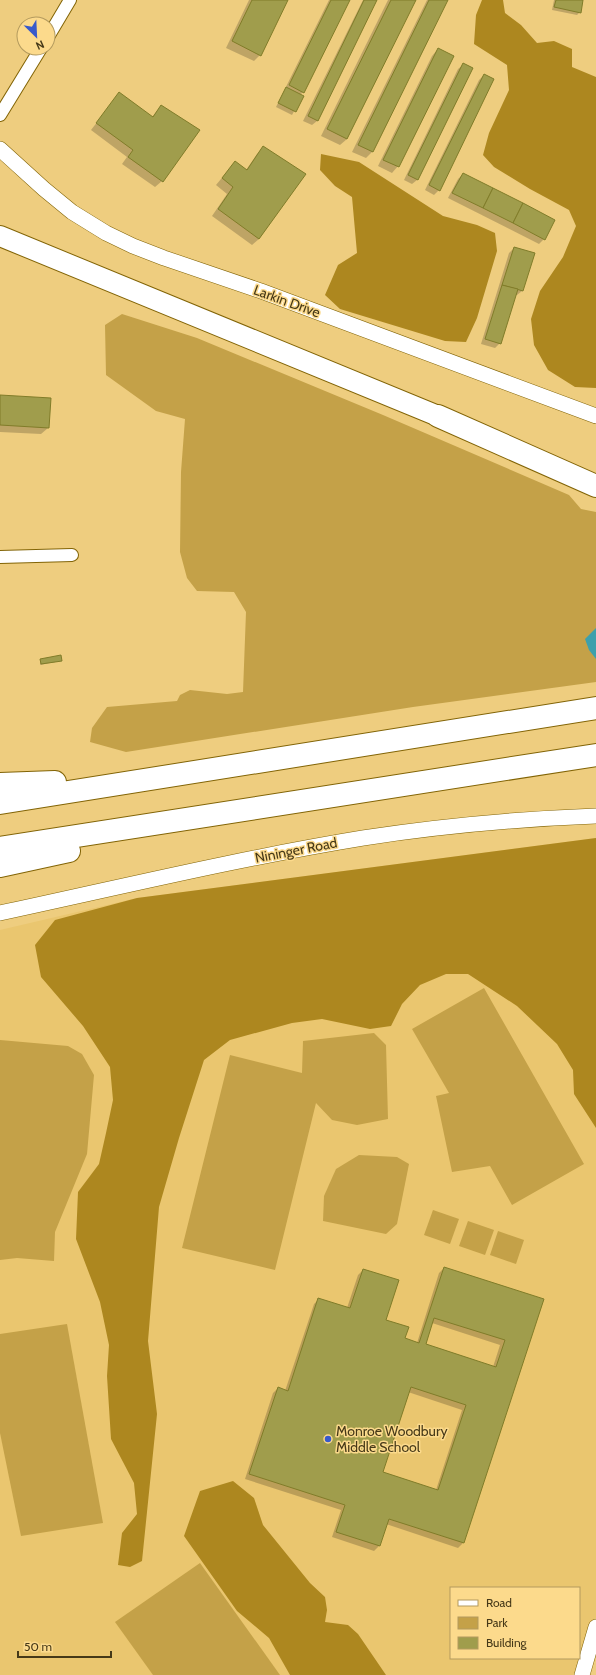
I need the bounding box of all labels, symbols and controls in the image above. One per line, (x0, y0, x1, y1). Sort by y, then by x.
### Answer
north arrow (16, 16, 56, 56)
text: N (34, 37, 46, 53)
street label: Larkin Drive (251, 281, 323, 321)
street label: Nininger Road (253, 833, 339, 867)
place label: Monroe Woodbury Middle School (336, 1422, 447, 1456)
marker: Monroe Woodbury Middle School (323, 1434, 333, 1444)
legend (450, 1587, 580, 1659)
text: Road (486, 1595, 512, 1610)
text: Park (486, 1615, 508, 1630)
scale bar (18, 1633, 111, 1659)
text: Building (486, 1635, 528, 1650)
text: 50 m (24, 1639, 52, 1654)

